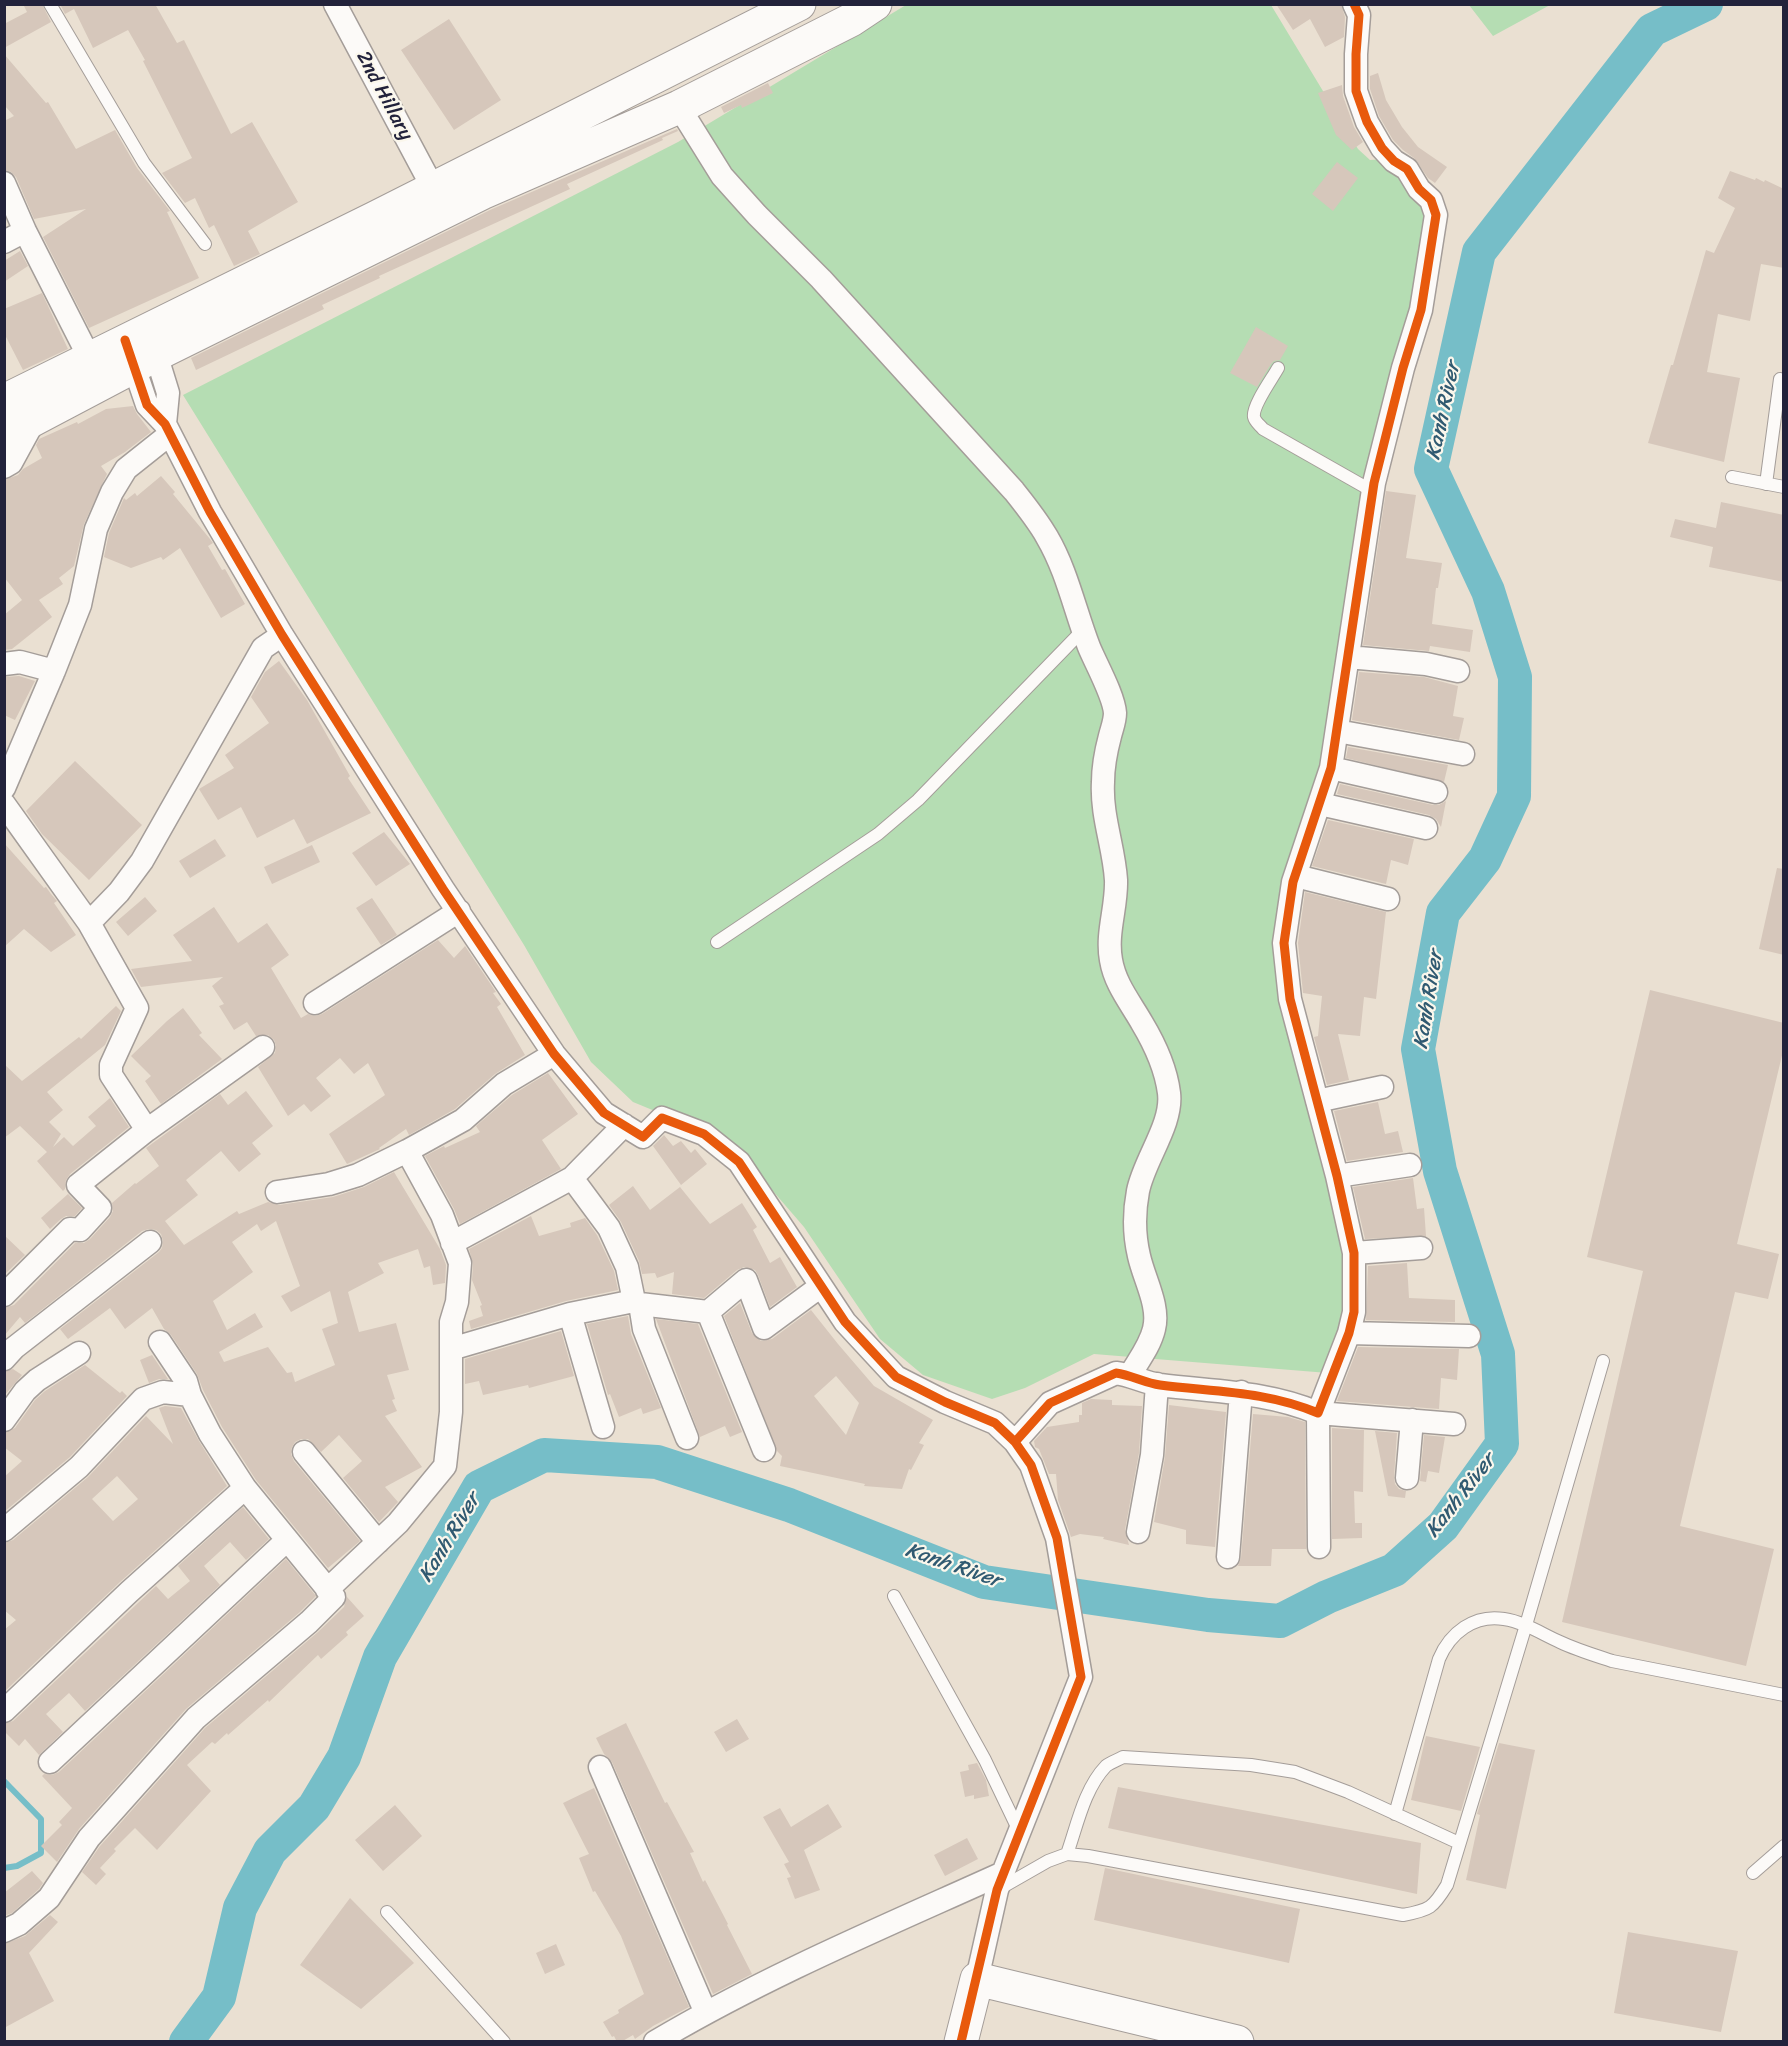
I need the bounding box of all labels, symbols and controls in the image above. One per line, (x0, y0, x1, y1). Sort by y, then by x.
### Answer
street label: 2nd Hillary (350, 47, 418, 145)
water label: Kanh River (1421, 360, 1467, 462)
water label: Kanh River (1409, 949, 1449, 1051)
water label: Kanh River (1421, 1449, 1501, 1543)
water label: Kanh River (414, 1489, 486, 1587)
water label: Kanh River (902, 1538, 1004, 1594)

